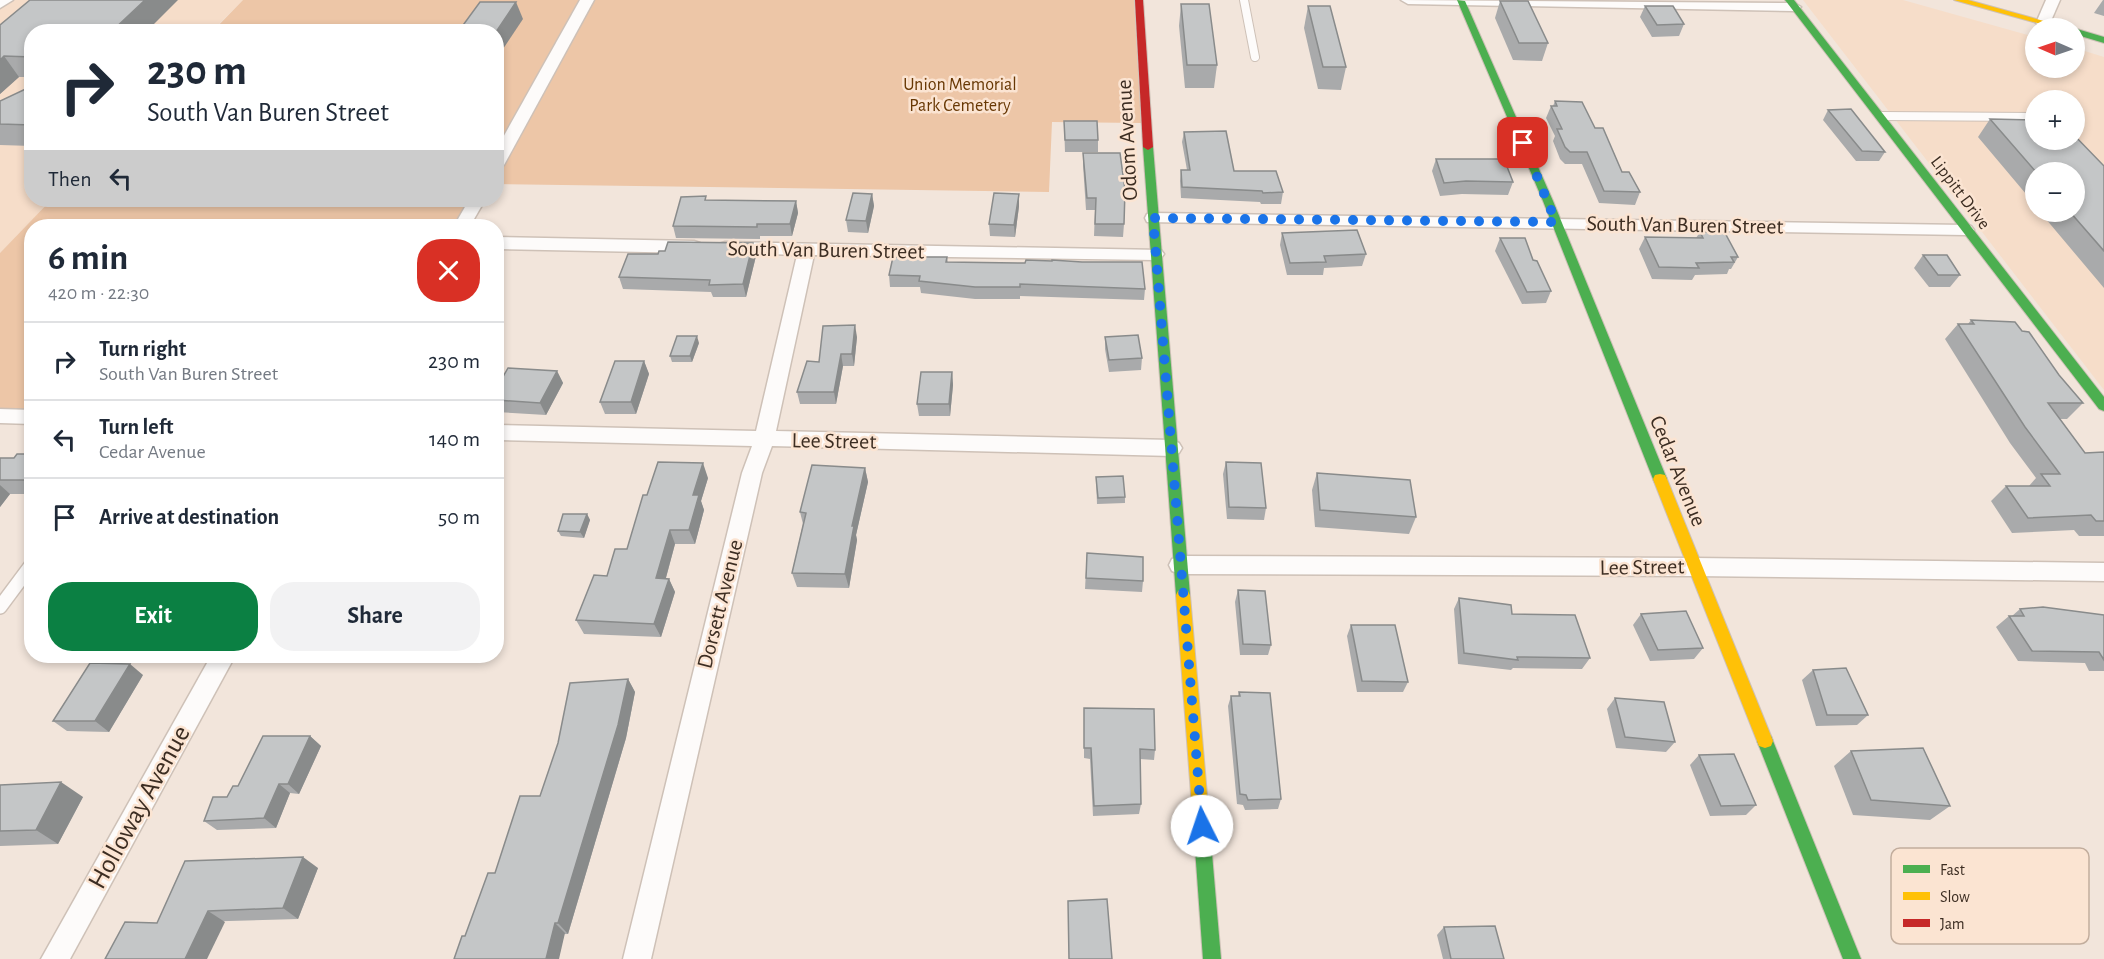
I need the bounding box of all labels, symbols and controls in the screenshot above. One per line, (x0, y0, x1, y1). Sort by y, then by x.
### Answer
north arrow (2025, 18, 2085, 78)
map controls (2025, 18, 2085, 222)
icon: right (48, 48, 126, 126)
text: 230 m (147, 50, 247, 92)
park label: Union Memorial Park Cemetery (903, 76, 1017, 115)
street label: Odom Avenue (1113, 79, 1141, 201)
button: + (2025, 90, 2085, 150)
text: South Van Buren Street (147, 99, 389, 126)
pin (1497, 117, 1548, 168)
icon: arrive (1506, 126, 1539, 159)
street label: Lippitt Drive (1927, 153, 1993, 233)
icon: left (104, 162, 137, 195)
button: − (2025, 162, 2085, 222)
text: Then (48, 168, 92, 190)
street label: South Van Buren Street (1586, 212, 1784, 238)
street label: South Van Buren Street (727, 237, 925, 263)
button: close (417, 239, 480, 302)
text: 6 min (48, 240, 128, 276)
text: 420 m · 22:30 (48, 283, 149, 303)
text: Turn right (99, 338, 186, 360)
icon: right (48, 345, 81, 378)
text: 230 m (428, 350, 480, 372)
text: South Van Buren Street (99, 364, 278, 384)
street label: Cedar Avenue (1646, 412, 1710, 530)
text: Turn left (99, 416, 173, 438)
icon: left (48, 423, 81, 456)
text: 140 m (429, 428, 480, 450)
street label: Lee Street (792, 429, 876, 453)
text: Cedar Avenue (99, 442, 206, 462)
icon: arrive (48, 501, 81, 534)
text: Arrive at destination (99, 506, 279, 528)
text: 50 m (438, 506, 480, 528)
street label: Dorsett Avenue (693, 537, 747, 671)
street label: Lee Street (1600, 555, 1684, 579)
button: Exit (48, 582, 258, 651)
button: Share (270, 582, 480, 651)
street label: Holloway Avenue (83, 721, 196, 894)
position arrow (1170, 794, 1234, 858)
legend (1891, 848, 2089, 944)
text: Fast (1940, 862, 1965, 878)
text: Slow (1940, 889, 1970, 905)
text: Jam (1940, 916, 1965, 932)

